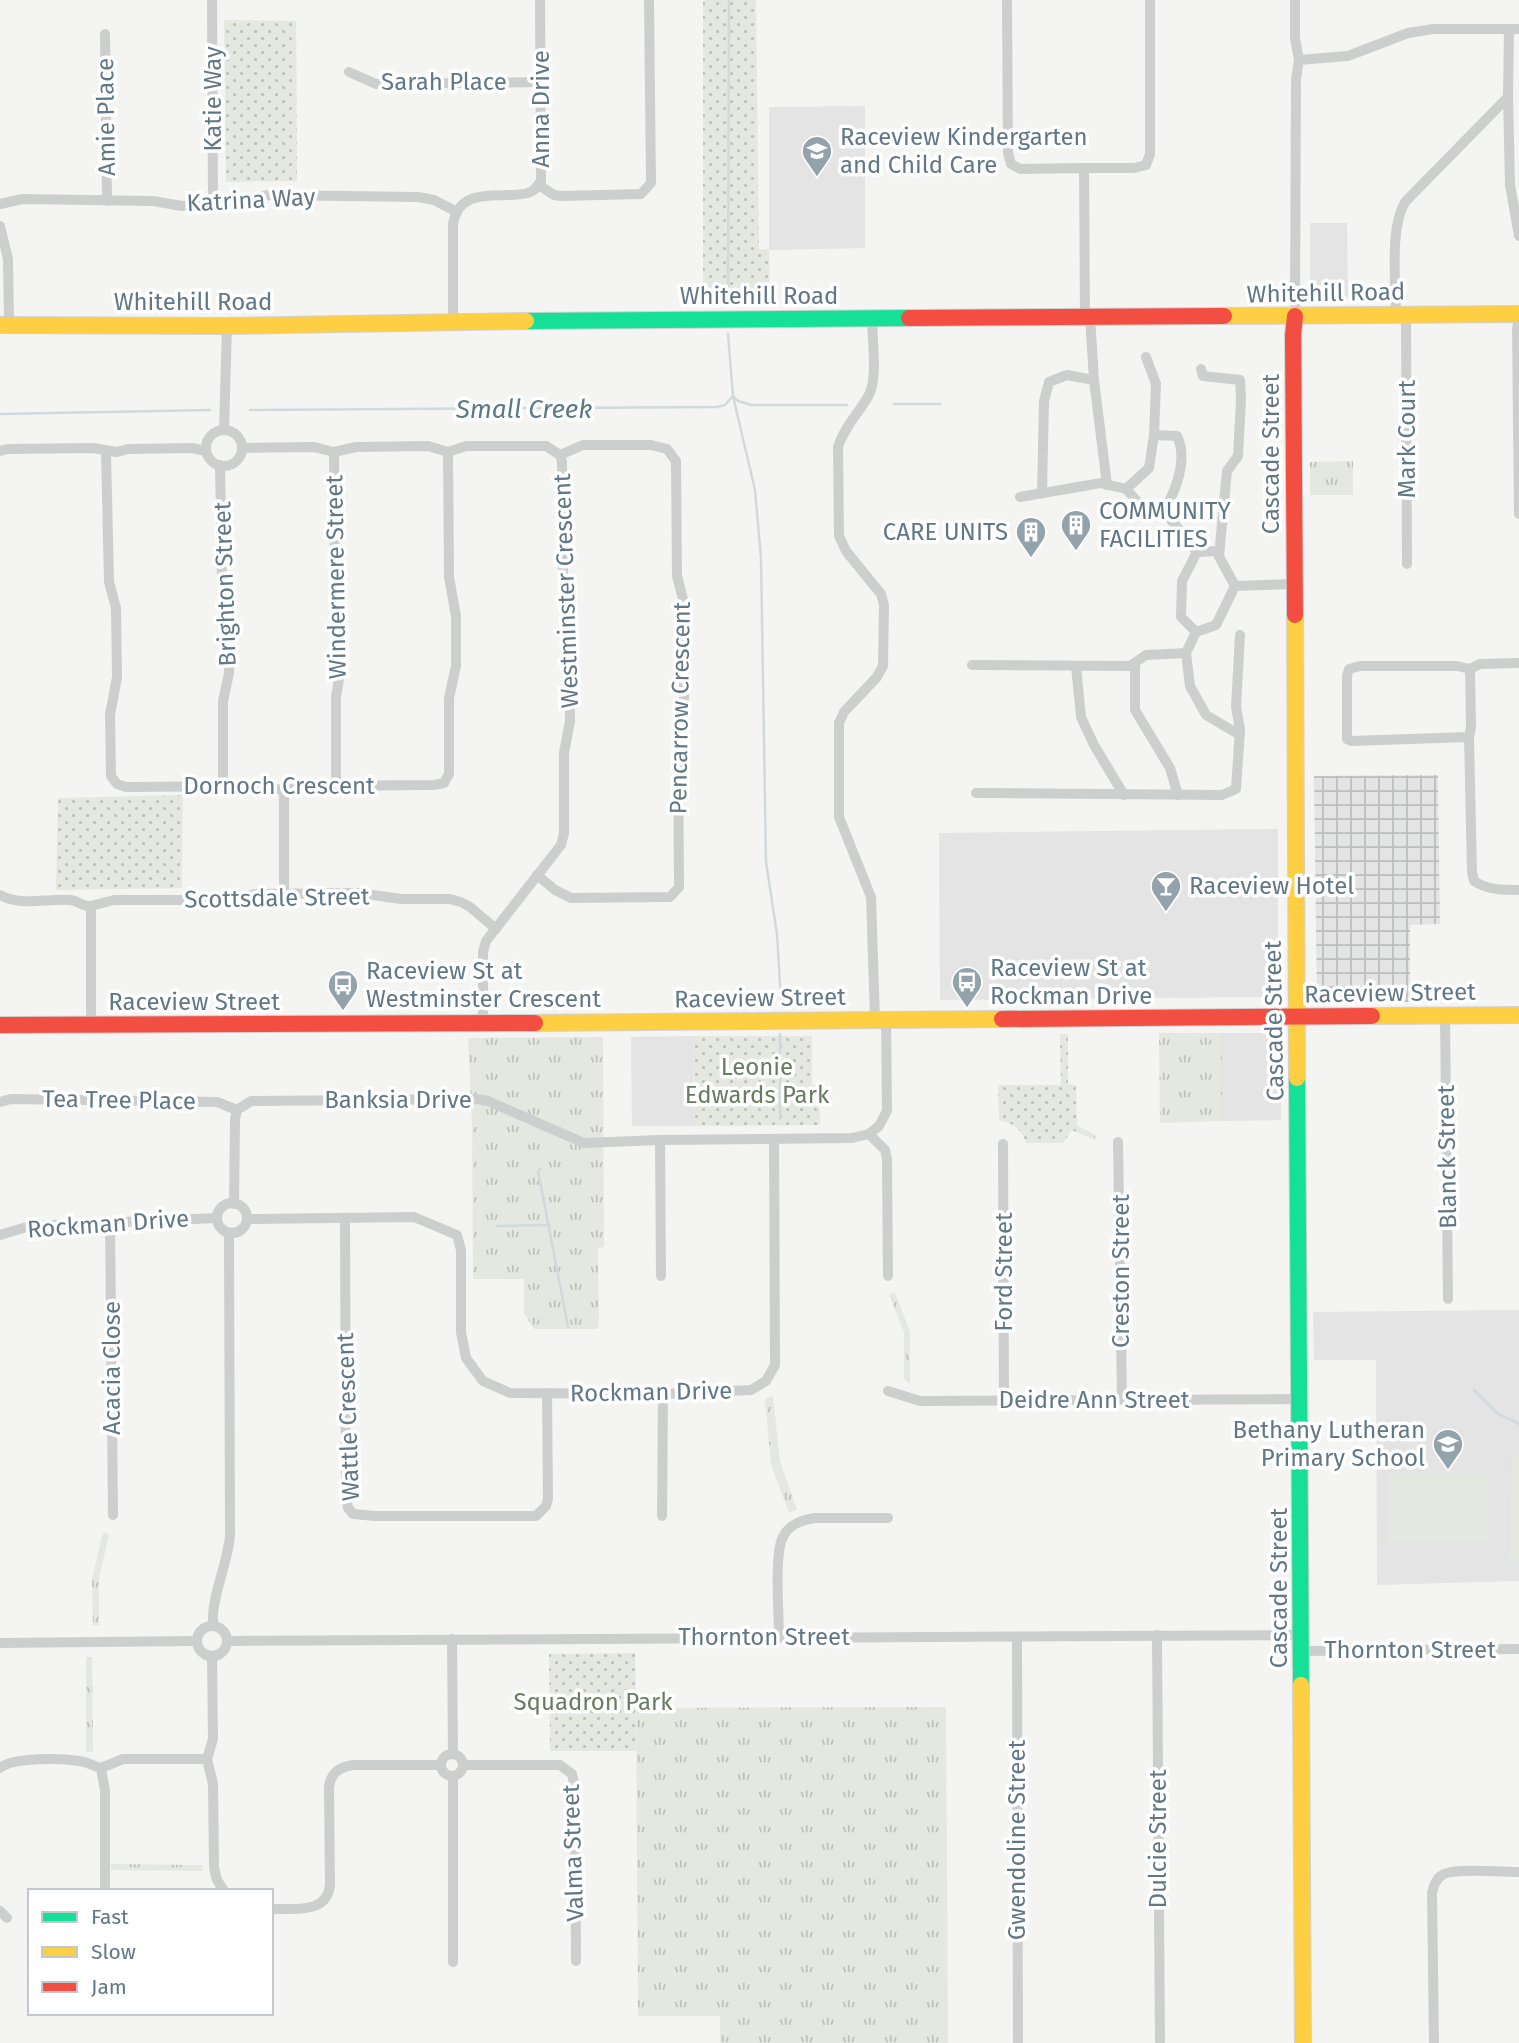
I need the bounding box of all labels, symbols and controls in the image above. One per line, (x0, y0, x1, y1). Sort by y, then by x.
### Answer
street label: Katie Way (199, 46, 227, 152)
street label: Anna Drive (527, 50, 555, 168)
street label: Amie Place (91, 58, 121, 176)
street label: Sarah Place (381, 68, 507, 96)
place label: Raceview Kindergarten and Child Care (840, 123, 1088, 179)
school or university icon: Raceview Kindergarten and Child Care (800, 134, 834, 178)
street label: Katrina Way (186, 183, 316, 217)
street label: Whitehill Road (1246, 278, 1406, 308)
street label: Whitehill Road (680, 282, 838, 310)
street label: Whitehill Road (114, 288, 272, 316)
street label: Cascade Street (1257, 373, 1285, 534)
street label: Mark Court (1393, 379, 1421, 498)
water label: Small Creek (455, 394, 592, 425)
street label: Westminster Crescent (548, 473, 584, 709)
street label: Windermere Street (320, 474, 352, 679)
place label: COMMUNITY FACILITIES (1099, 497, 1232, 553)
street label: Brighton Street (208, 501, 242, 667)
building icon: COMMUNITY FACILITIES (1059, 508, 1093, 552)
building icon: CARE UNITS (1014, 515, 1048, 559)
place label: CARE UNITS (883, 518, 1008, 546)
street label: Pencarrow Crescent (664, 601, 696, 815)
street label: Dornoch Crescent (183, 772, 375, 800)
bar icon: Raceview Hotel (1149, 869, 1183, 913)
place label: Raceview Hotel (1189, 872, 1354, 900)
street label: Scottsdale Street (184, 882, 370, 914)
street label: Cascade Street (1259, 940, 1289, 1101)
place label: Raceview St at Rockman Drive (990, 954, 1152, 1010)
place label: Raceview St at Westminster Crescent (366, 957, 601, 1013)
bus stop icon: Raceview St at Rockman Drive (950, 965, 984, 1009)
bus stop icon: Raceview St at Westminster Crescent (326, 968, 360, 1012)
street label: Raceview Street (1304, 977, 1476, 1008)
street label: Raceview Street (674, 982, 846, 1013)
street label: Raceview Street (108, 988, 280, 1016)
park label: Leonie Edwards Park (685, 1053, 830, 1109)
street label: Tea Tree Place (42, 1085, 196, 1115)
street label: Blanck Street (1432, 1085, 1462, 1229)
street label: Banksia Drive (324, 1086, 472, 1114)
street label: Creston Street (1107, 1194, 1135, 1348)
street label: Rockman Drive (26, 1204, 190, 1244)
street label: Ford Street (990, 1212, 1018, 1332)
street label: Acacia Close (98, 1301, 126, 1435)
street label: Wattle Crescent (331, 1332, 365, 1502)
street label: Rockman Drive (570, 1377, 732, 1407)
street label: Deidre Ann Street (999, 1386, 1190, 1414)
place label: Bethany Lutheran Primary School (1233, 1416, 1425, 1472)
school or university icon: Bethany Lutheran Primary School (1431, 1427, 1465, 1471)
street label: Cascade Street (1265, 1507, 1293, 1668)
street label: Thornton Street (678, 1623, 850, 1651)
street label: Thornton Street (1324, 1636, 1496, 1664)
park label: Squadron Park (513, 1688, 673, 1716)
street label: Gwendoline Street (1003, 1740, 1031, 1940)
street label: Dulcie Street (1144, 1769, 1172, 1909)
street label: Valma Street (557, 1784, 589, 1922)
legend (28, 1889, 273, 2015)
text: Fast (91, 1904, 129, 1930)
text: Slow (91, 1939, 136, 1965)
text: Jam (91, 1974, 127, 2000)

